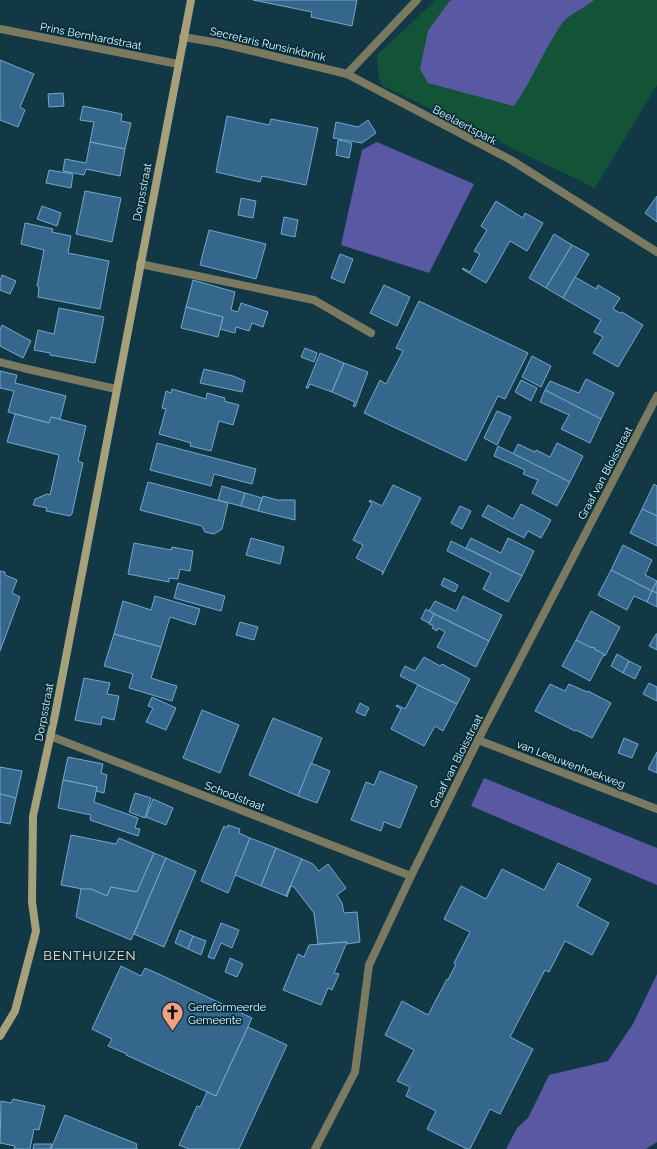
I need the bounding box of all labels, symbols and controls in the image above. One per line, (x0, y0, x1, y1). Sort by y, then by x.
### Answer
street label: Prins Bernhardstraat (39, 20, 143, 53)
street label: Secretaris Runsinkbrink (209, 25, 327, 64)
street label: Beelaertspark (430, 103, 499, 148)
street label: Dorpsstraat (130, 162, 155, 222)
street label: Graaf van Bloisstraat (575, 424, 636, 522)
street label: Dorpsstraat (32, 682, 57, 742)
street label: Graaf van Bloisstraat (427, 712, 486, 810)
street label: van Leeuwenhoekweg (515, 738, 627, 791)
street label: Schoolstraat (203, 779, 267, 814)
district label: BENTHUIZEN (43, 948, 137, 963)
church icon: Gereformeerde Gemeente (160, 1000, 186, 1033)
place label: Gereformeerde Gemeente (188, 1001, 267, 1027)

